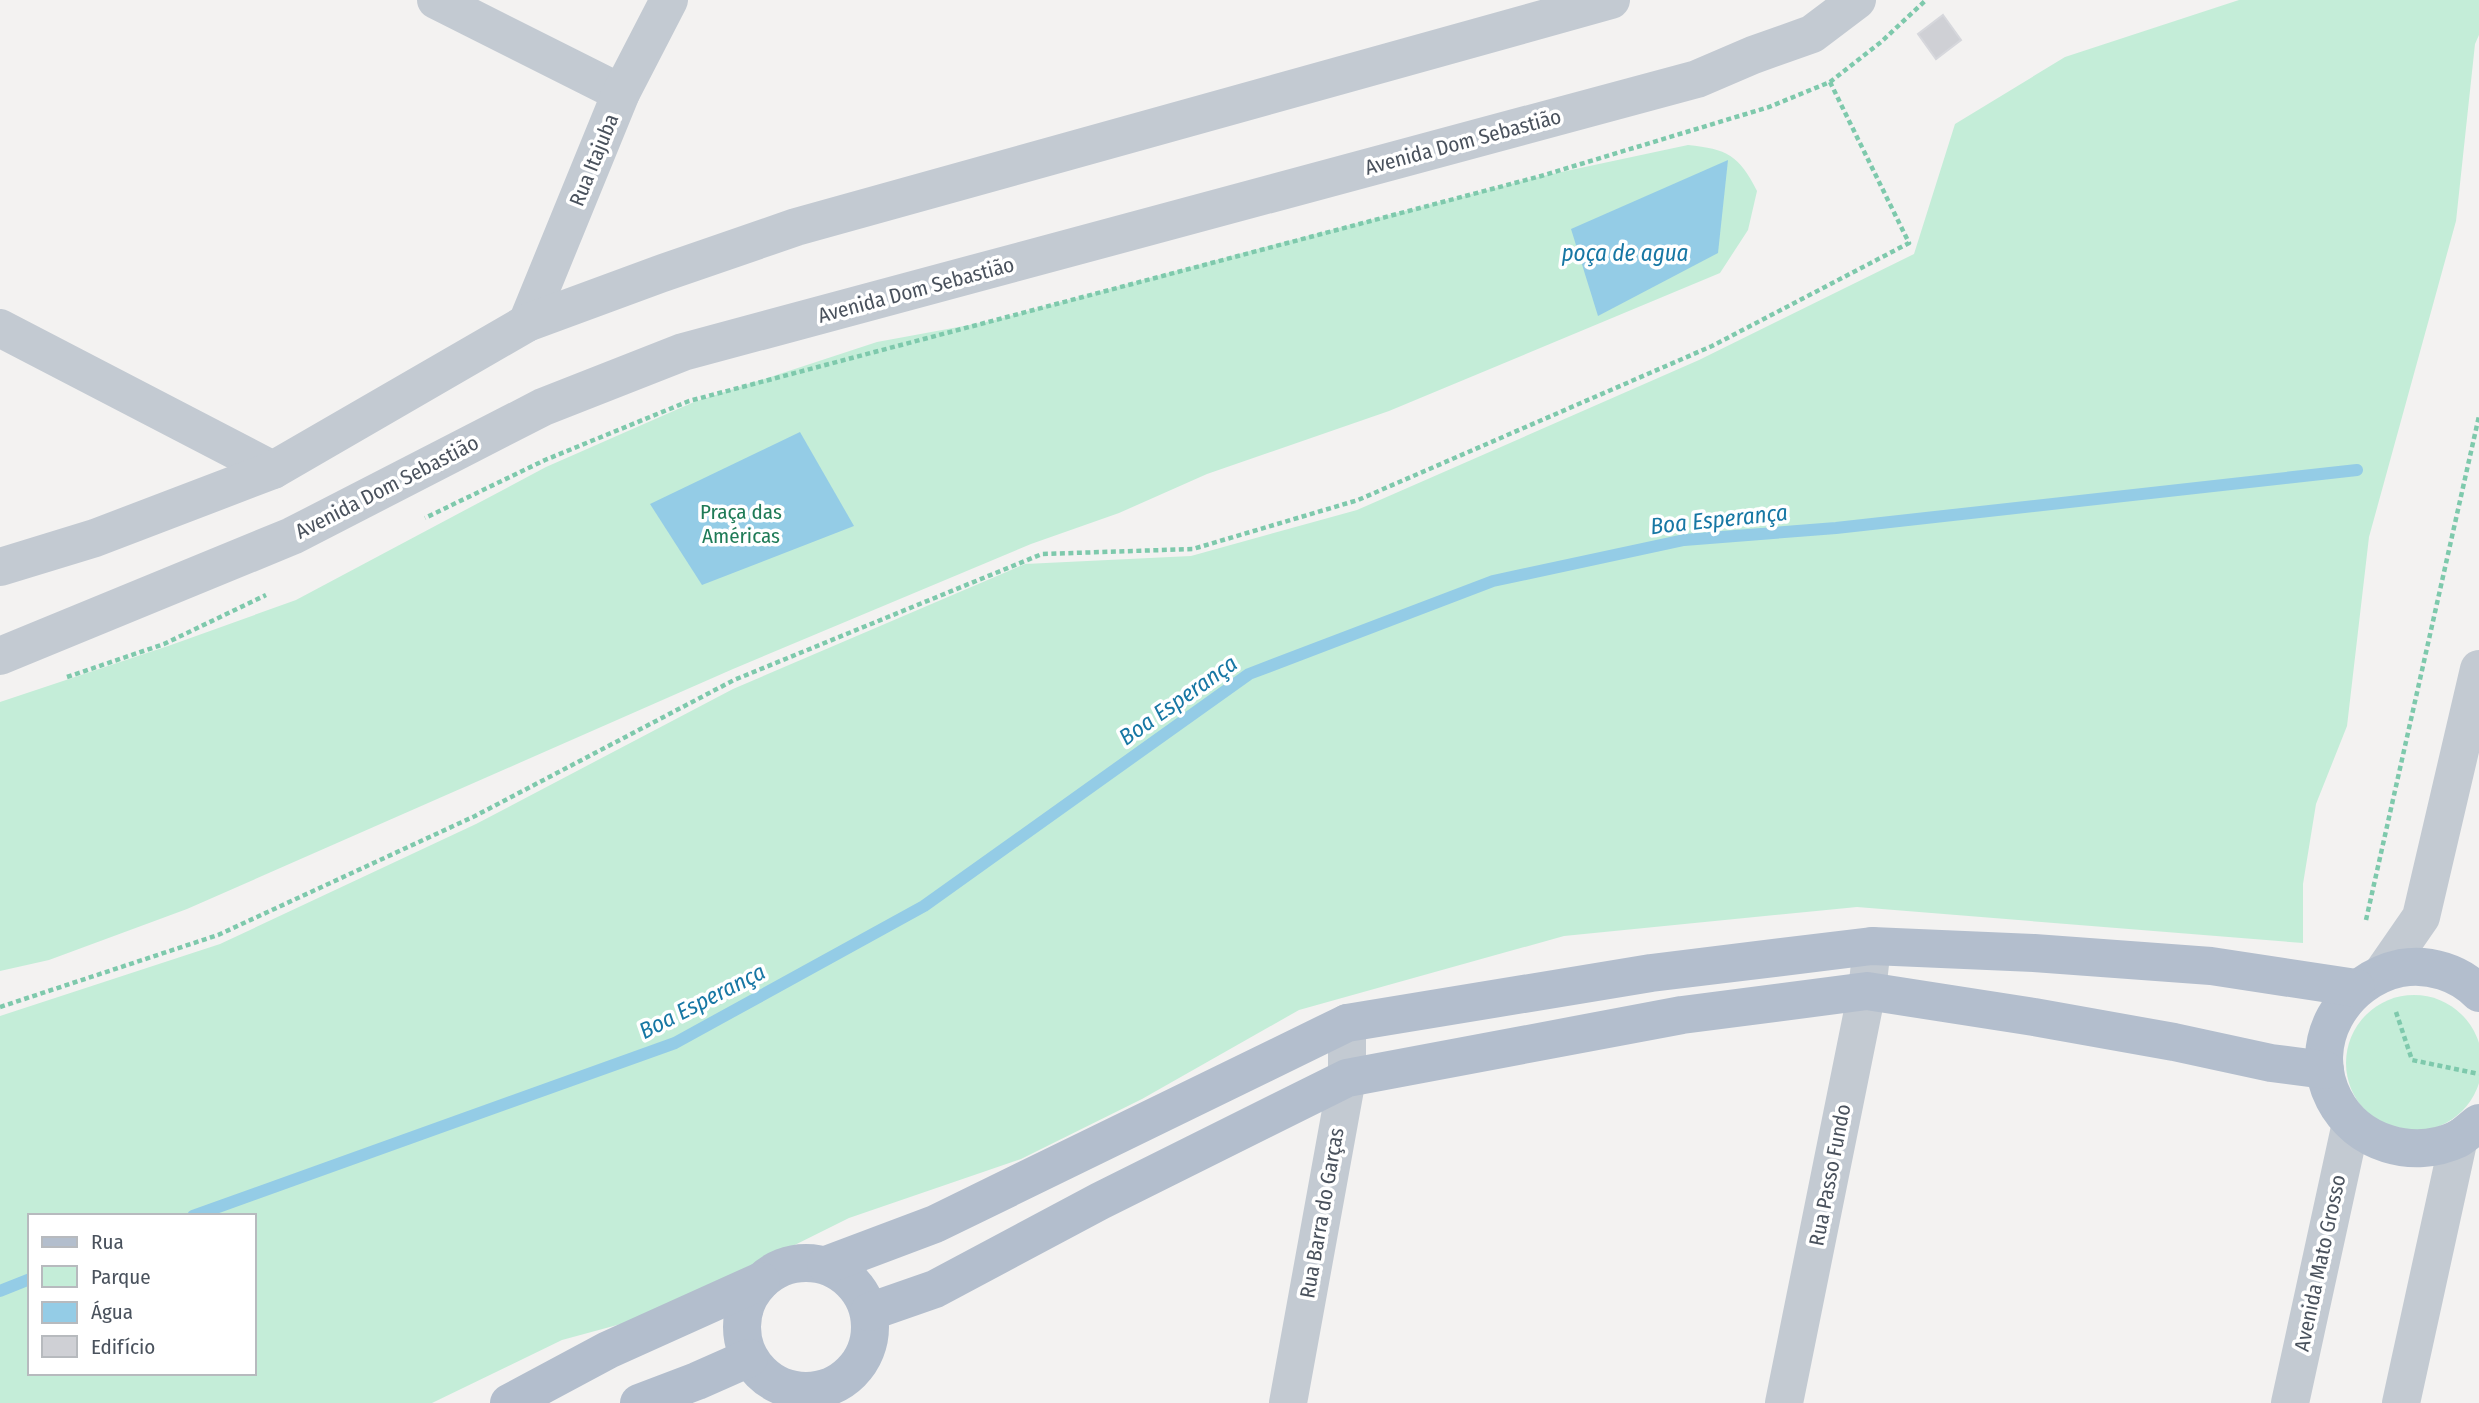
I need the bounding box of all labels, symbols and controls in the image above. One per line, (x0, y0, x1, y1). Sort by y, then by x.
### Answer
street label: Avenida Dom Sebastião (1362, 103, 1564, 181)
street label: Rua Itajuba (564, 110, 624, 210)
water label: poça de agua (1561, 239, 1689, 267)
street label: Avenida Dom Sebastião (815, 251, 1017, 329)
street label: Avenida Dom Sebastião (291, 430, 483, 544)
water label: Boa Esperança (1649, 498, 1789, 540)
park label: Praça das Américas (700, 499, 782, 549)
water label: Boa Esperança (1113, 649, 1243, 751)
water label: Boa Esperança (634, 957, 770, 1045)
street label: Rua Passo Fundo (1803, 1102, 1857, 1248)
street label: Rua Barra do Garças (1294, 1126, 1350, 1300)
street label: Avenida Mato Grosso (2289, 1172, 2351, 1354)
legend (28, 1214, 256, 1375)
text: Rua (91, 1229, 124, 1255)
text: Parque (91, 1264, 151, 1290)
text: Água (91, 1299, 133, 1325)
text: Edifício (91, 1334, 155, 1360)

